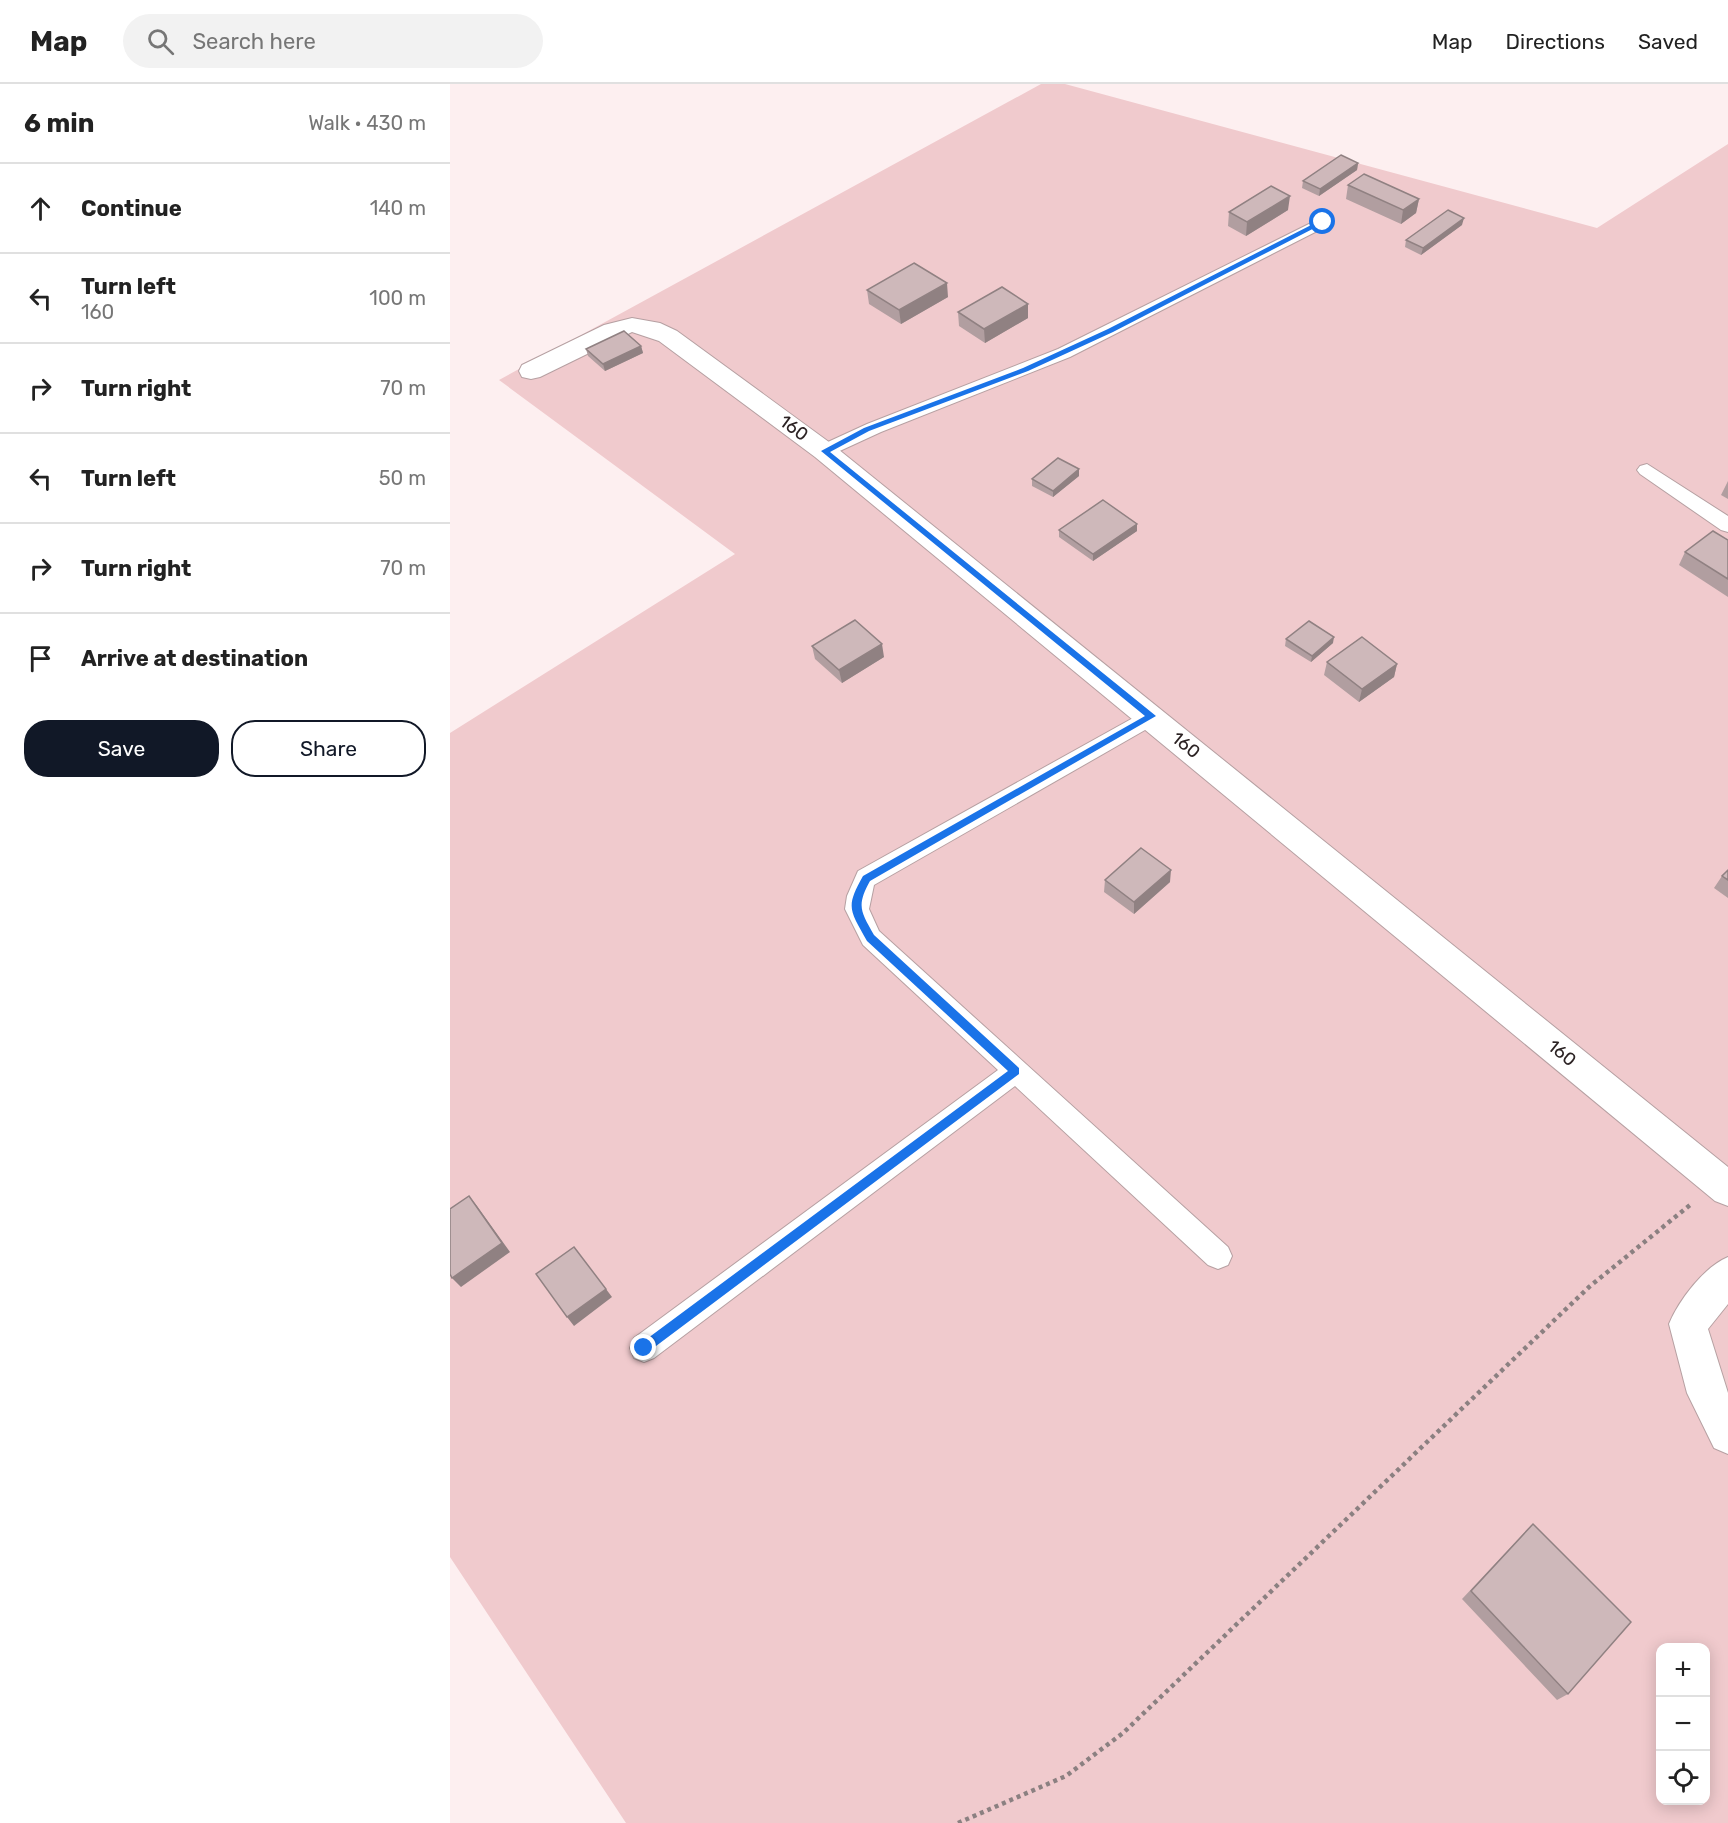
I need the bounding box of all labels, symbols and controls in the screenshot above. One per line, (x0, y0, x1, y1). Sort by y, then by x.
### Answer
search box (123, 14, 543, 68)
text: Map (30, 25, 87, 58)
icon: search (144, 25, 177, 58)
text: Search here (192, 28, 316, 55)
text: Map (1432, 29, 1473, 54)
text: Directions (1506, 29, 1605, 54)
text: Saved (1638, 29, 1698, 54)
text: 6 min (24, 108, 94, 139)
text: Walk · 430 m (308, 111, 426, 135)
icon: ahead (24, 192, 57, 225)
text: Continue (81, 195, 182, 222)
text: 140 m (370, 196, 426, 220)
route start (1309, 208, 1335, 234)
text: Turn left (81, 273, 176, 300)
icon: left (24, 282, 57, 315)
text: 100 m (369, 286, 426, 310)
text: 160 (81, 300, 114, 324)
icon: right (24, 372, 57, 405)
text: Turn right (81, 375, 191, 402)
text: 70 m (380, 376, 426, 400)
street label: 160 (775, 410, 813, 446)
icon: left (24, 462, 57, 495)
text: Turn left (81, 465, 176, 492)
text: 50 m (379, 466, 426, 490)
icon: right (24, 552, 57, 585)
text: Turn right (81, 555, 191, 582)
text: 70 m (380, 556, 426, 580)
icon: arrive (24, 642, 57, 675)
text: Arrive at destination (81, 645, 308, 672)
button: Save (24, 720, 219, 777)
button: Share (231, 720, 426, 777)
street label: 160 (1167, 727, 1205, 763)
street label: 160 (1543, 1035, 1581, 1071)
route end (630, 1334, 656, 1360)
map controls (1656, 1643, 1710, 1805)
button: + (1656, 1643, 1710, 1697)
button: − (1656, 1697, 1710, 1751)
button: locate (1656, 1751, 1710, 1805)

